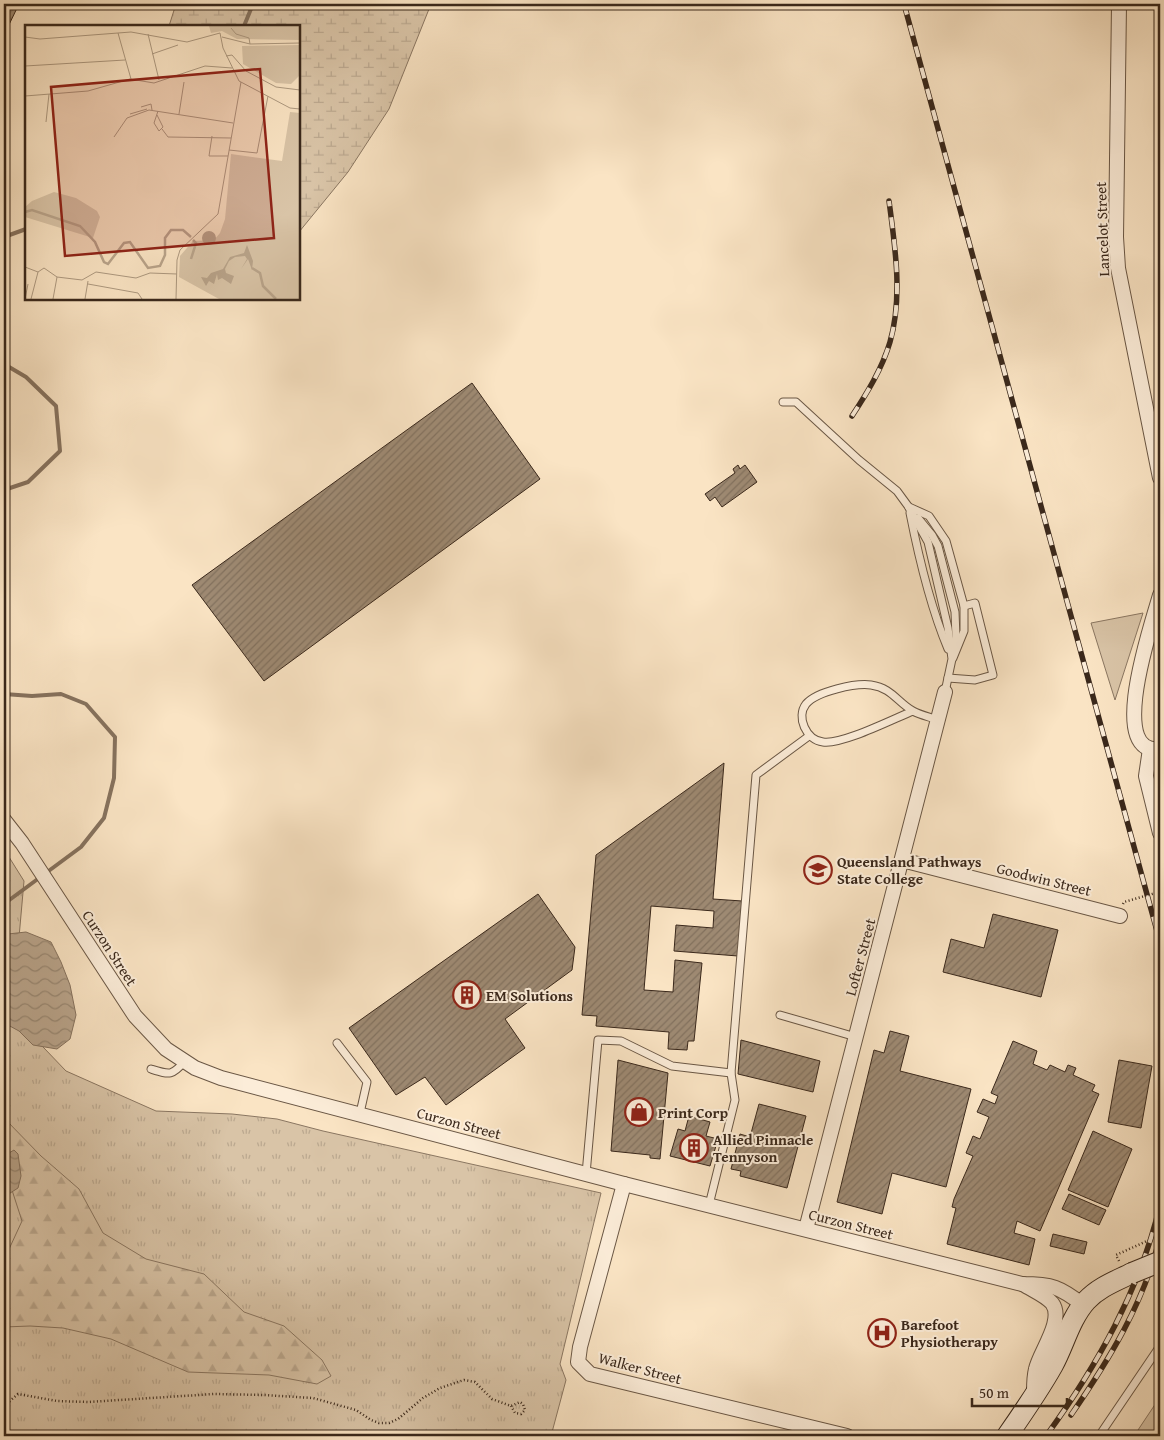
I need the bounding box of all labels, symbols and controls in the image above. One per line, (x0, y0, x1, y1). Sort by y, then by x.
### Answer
inset map (25, 25, 300, 300)
street label: Lancelot Street (1090, 180, 1114, 277)
place label: Queensland Pathways State College (837, 851, 982, 889)
school or university icon: Queensland Pathways State College (803, 855, 833, 885)
street label: Goodwin Street (995, 857, 1094, 901)
street label: Curzon Street (78, 906, 143, 991)
street label: Lofter Street (840, 915, 881, 998)
building icon: EM Solutions (452, 980, 482, 1010)
place label: EM Solutions (486, 985, 573, 1006)
shop icon: Print Corp (624, 1097, 654, 1127)
street label: Curzon Street (415, 1102, 504, 1144)
place label: Print Corp (658, 1102, 728, 1123)
place label: Allied Pinnacle Tennyson (713, 1129, 813, 1167)
building icon: Allied Pinnacle Tennyson (679, 1133, 709, 1163)
street label: Curzon Street (807, 1203, 896, 1245)
place label: Barefoot Physiotherapy (901, 1314, 998, 1352)
hospital icon: Barefoot Physiotherapy (867, 1318, 897, 1348)
street label: Walker Street (596, 1347, 685, 1389)
scale bar (972, 1375, 1066, 1407)
text: 50 m (979, 1382, 1010, 1403)

